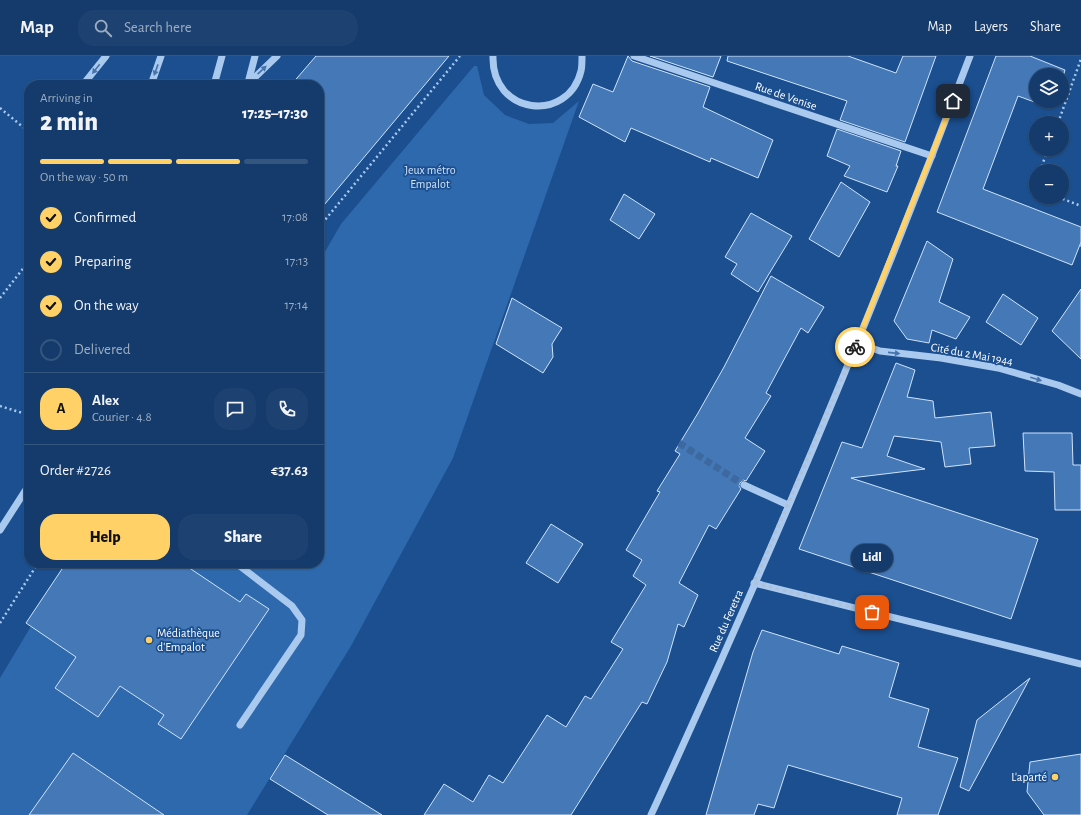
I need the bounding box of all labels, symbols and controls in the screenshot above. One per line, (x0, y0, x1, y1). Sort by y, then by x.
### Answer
search box (78, 10, 358, 46)
icon: search (92, 17, 114, 39)
text: Map (20, 18, 54, 37)
text: Search here (124, 20, 192, 35)
text: Map (927, 20, 952, 34)
text: Layers (974, 20, 1008, 34)
text: Share (1030, 20, 1061, 34)
one-way arrow (92, 63, 100, 74)
one-way arrow (153, 65, 159, 77)
one-way arrow (257, 65, 267, 74)
map controls (1029, 68, 1069, 204)
button: layers (1029, 68, 1069, 108)
street label: Rue de Venise (754, 80, 818, 112)
pin (936, 84, 970, 118)
icon: home (942, 90, 964, 112)
text: Arriving in (40, 92, 93, 105)
text: 17:25–17:30 (242, 106, 308, 121)
text: 2 min (40, 109, 98, 135)
button: + (1029, 116, 1069, 156)
park label: Jeux métro Empalot (404, 164, 456, 190)
button: − (1029, 164, 1069, 204)
text: On the way · 50 m (40, 171, 128, 184)
icon: check (40, 207, 62, 229)
text: Confirmed (74, 210, 136, 225)
text: 17:08 (282, 211, 308, 224)
icon: check (40, 251, 62, 273)
text: Preparing (74, 254, 131, 269)
text: 17:13 (285, 255, 308, 268)
icon: check (40, 295, 62, 317)
text: On the way (74, 298, 139, 313)
text: 17:14 (284, 299, 308, 312)
courier (835, 327, 875, 367)
icon: bike (844, 336, 866, 358)
street label: Cité du 2 Mai 1944 (930, 341, 1014, 367)
text: Delivered (74, 342, 131, 357)
one-way arrow (888, 350, 900, 356)
one-way arrow (1030, 376, 1042, 382)
button: chat (214, 388, 256, 430)
button: phone (266, 388, 308, 430)
text: Alex (92, 393, 119, 408)
text: A (56, 401, 66, 416)
text: Courier · 4.8 (92, 411, 152, 424)
text: Order #2726 (40, 463, 111, 478)
text: €37.63 (271, 463, 308, 478)
button: Help (40, 514, 170, 560)
button: Share (178, 514, 308, 560)
callout: Lidl (851, 544, 893, 572)
text: Lidl (862, 551, 882, 564)
street label: Rue du Feretra (707, 587, 745, 654)
pin (855, 595, 889, 629)
icon: bag (861, 601, 883, 623)
place label: Médiathèque d'Empalot (157, 627, 220, 653)
marker: Médiathèque d'Empalot (144, 635, 154, 645)
place label: L'aparté (1011, 771, 1047, 783)
marker: L'aparté (1050, 772, 1060, 782)

